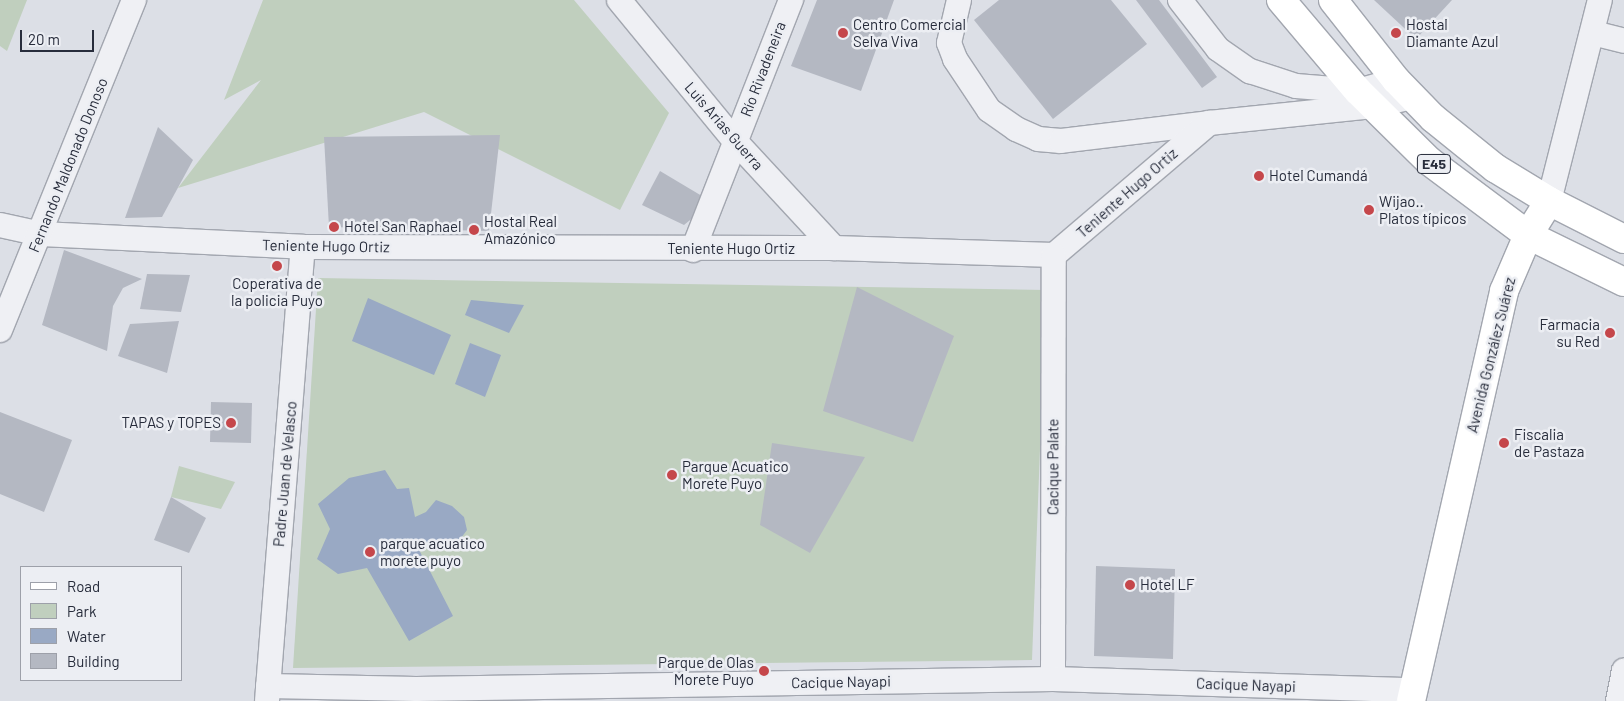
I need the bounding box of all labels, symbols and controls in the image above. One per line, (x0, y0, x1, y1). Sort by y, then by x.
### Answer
place label: Centro Comercial Selva Viva (853, 15, 966, 50)
place label: Hostal Diamante Azul (1406, 15, 1498, 50)
street label: Río Rivadeneira (737, 19, 789, 119)
scale bar (22, 20, 96, 52)
marker: Centro Comercial Selva Viva (837, 27, 849, 39)
marker: Hostal Diamante Azul (1390, 27, 1402, 39)
text: 20 m (28, 30, 60, 48)
street label: Fernando Maldonado Donoso (25, 75, 111, 255)
street label: Luis Arias Guerra (681, 78, 767, 174)
street label: Teniente Hugo Ortiz (1073, 144, 1181, 242)
road number: E45 (1416, 152, 1452, 175)
place label: Hotel Cumandá (1269, 167, 1368, 185)
marker: Hotel Cumandá (1253, 170, 1265, 182)
place label: Wijao.. Platos típicos (1379, 192, 1466, 227)
marker: Wijao.. Platos típicos (1363, 204, 1375, 216)
place label: Hostal Real Amazónico (484, 212, 557, 247)
place label: Hotel San Raphael (344, 218, 461, 236)
marker: Hotel San Raphael (328, 221, 340, 233)
marker: Hostal Real Amazónico (468, 224, 480, 236)
street label: Teniente Hugo Ortiz (262, 236, 390, 256)
street label: Teniente Hugo Ortiz (667, 240, 795, 258)
marker: Coperativa de la policia Puyo (271, 260, 283, 272)
place label: Coperativa de la policia Puyo (231, 274, 323, 309)
street label: Avenida González Suárez (1463, 275, 1519, 435)
place label: Farmacia su Red (1539, 315, 1600, 350)
marker: Farmacia su Red (1604, 327, 1616, 339)
street label: Padre Juan de Velasco (270, 400, 300, 548)
place label: TAPAS y TOPES (122, 414, 221, 432)
marker: TAPAS y TOPES (225, 417, 237, 429)
street label: Cacique Palate (1044, 419, 1062, 515)
place label: Fiscalia de Pastaza (1514, 425, 1584, 460)
marker: Fiscalia de Pastaza (1498, 437, 1510, 449)
place label: Parque Acuatico Morete Puyo (682, 457, 789, 492)
marker: Parque Acuatico Morete Puyo (666, 469, 678, 481)
place label: parque acuatico morete puyo (380, 534, 485, 569)
marker: parque acuatico morete puyo (364, 546, 376, 558)
legend (20, 566, 182, 681)
place label: Hotel LF (1140, 576, 1195, 594)
text: Road (67, 577, 100, 595)
marker: Hotel LF (1124, 579, 1136, 591)
text: Park (67, 602, 96, 620)
text: Water (67, 627, 106, 645)
text: Building (67, 652, 120, 670)
place label: Parque de Olas Morete Puyo (658, 653, 754, 688)
marker: Parque de Olas Morete Puyo (758, 665, 770, 677)
street label: Cacique Nayapi (791, 672, 891, 692)
street label: Cacique Nayapi (1196, 674, 1296, 696)

